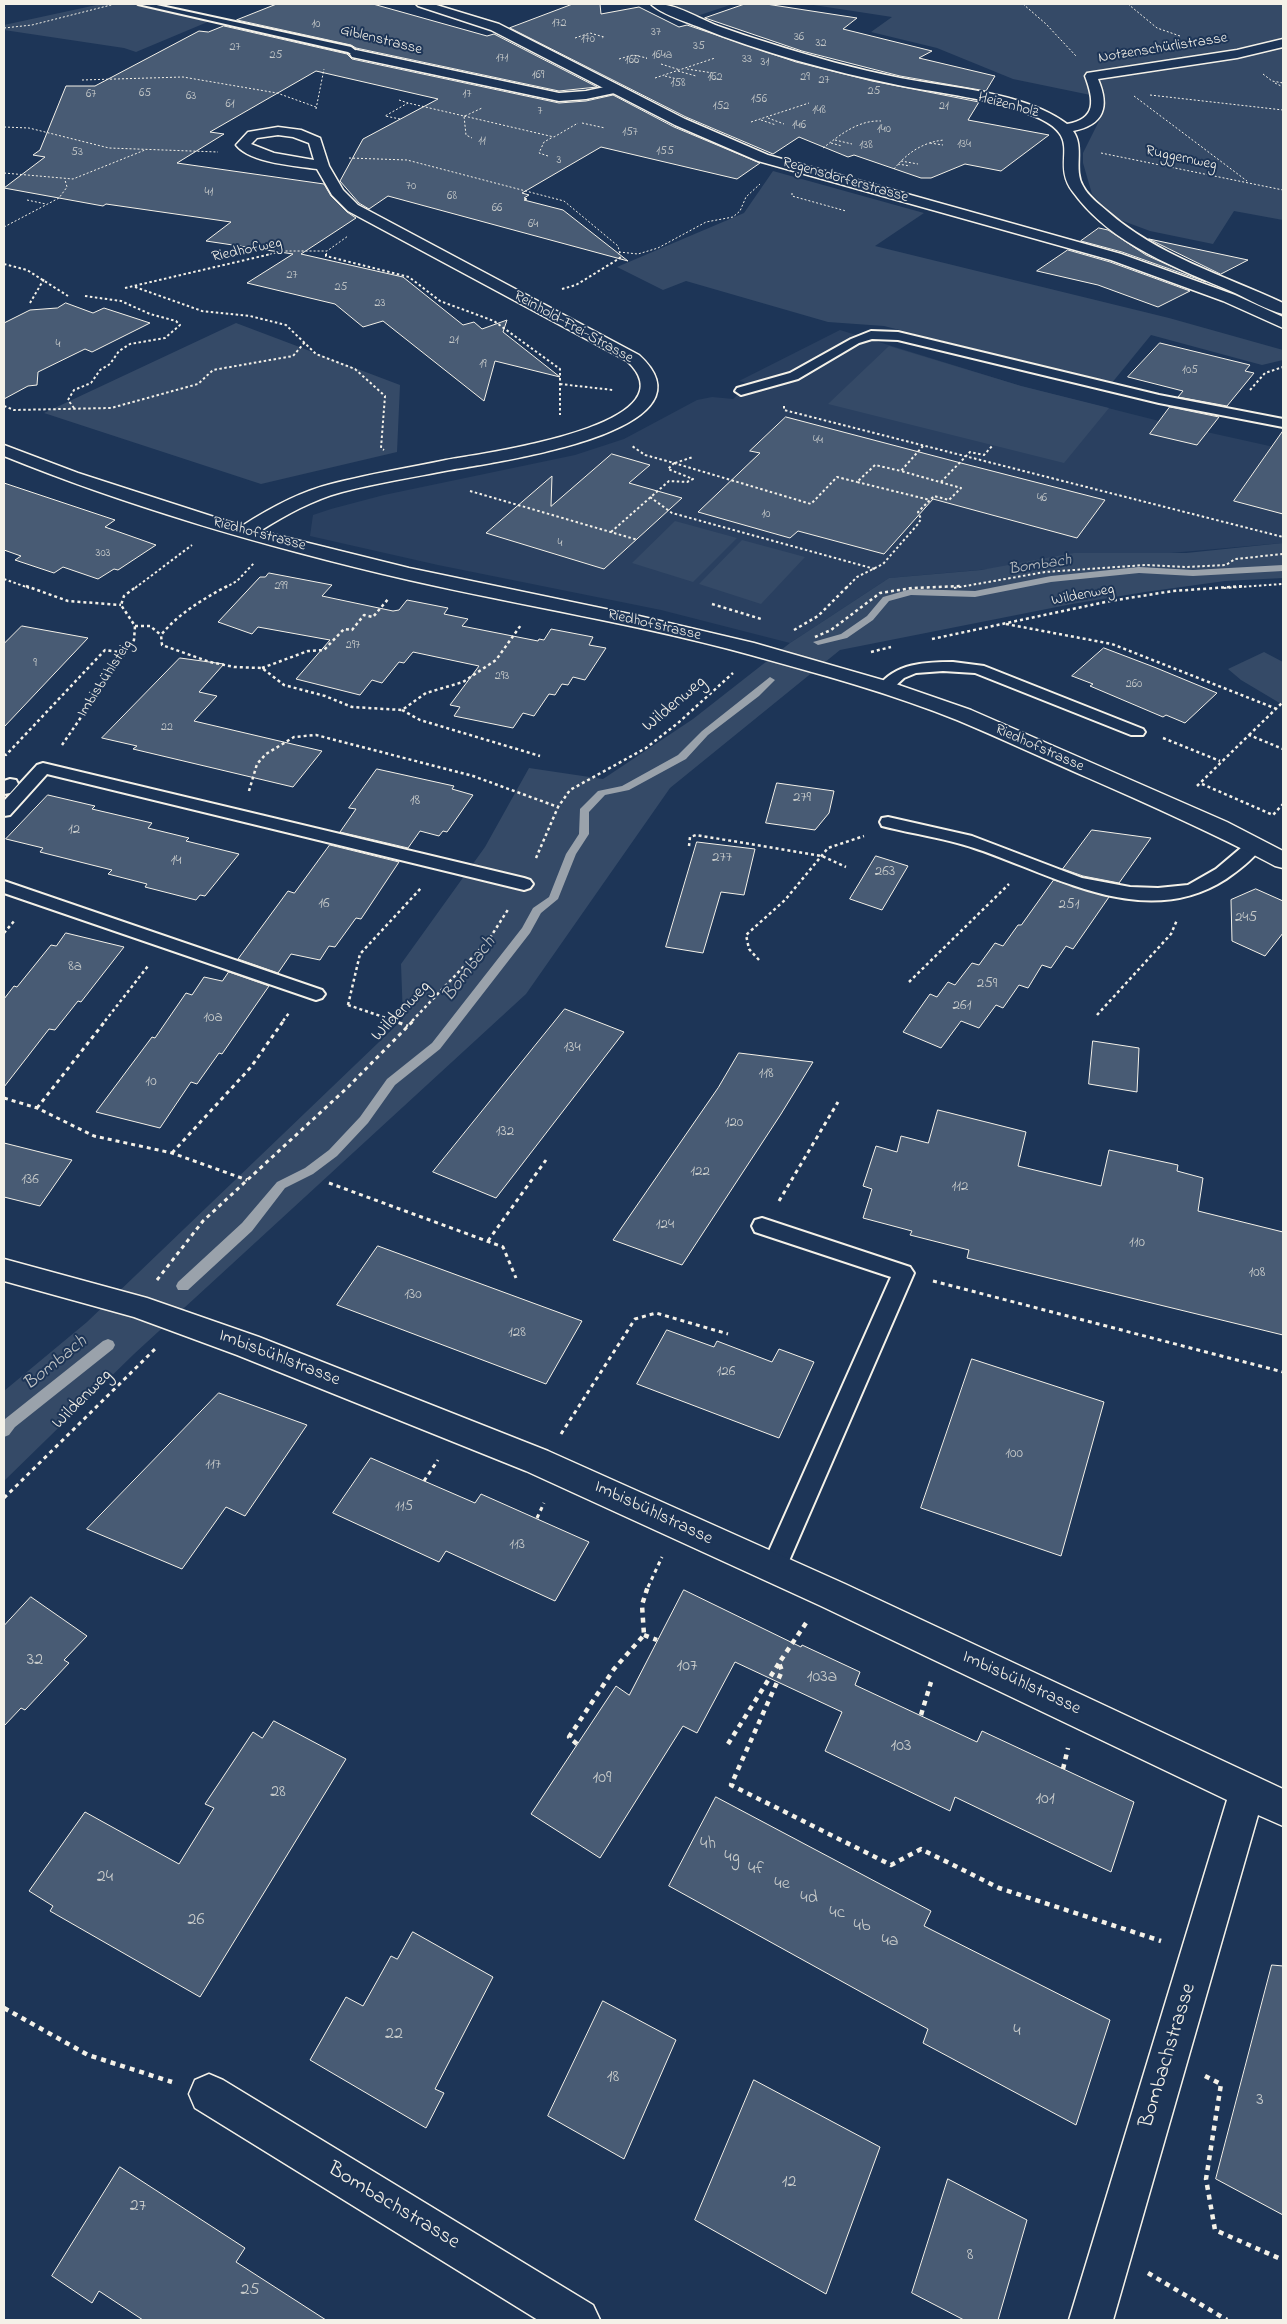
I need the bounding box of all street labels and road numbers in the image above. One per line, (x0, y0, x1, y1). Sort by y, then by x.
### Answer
street label: Giblenstrasse (338, 22, 424, 60)
street label: Notzenschürlistrasse (1097, 30, 1229, 68)
street label: Heizenholz (976, 89, 1040, 123)
street label: Ruggernweg (1144, 143, 1218, 175)
street label: Regensdorferstrasse (780, 154, 910, 208)
street label: Riedhofweg (210, 235, 284, 267)
street label: Reinhold-Frei-Strasse (510, 288, 636, 368)
street label: Riedhofstrasse (211, 514, 307, 556)
street label: Wildenweg (1050, 581, 1116, 611)
street label: Riedhofstrasse (605, 606, 703, 646)
street label: Imbisbühlsteig (74, 637, 138, 721)
street label: Wildenweg (639, 672, 711, 738)
street label: Riedhofstrasse (992, 721, 1086, 777)
street label: Wildenweg (368, 977, 436, 1047)
street label: Imbisbühlstrasse (215, 1326, 343, 1392)
street label: Wildenweg (48, 1365, 118, 1435)
street label: Imbisbühlstrasse (590, 1477, 716, 1551)
street label: Imbisbühlstrasse (958, 1647, 1084, 1721)
street label: Bombachstrasse (1135, 1981, 1203, 2131)
street label: Bombachstrasse (322, 2158, 464, 2256)

